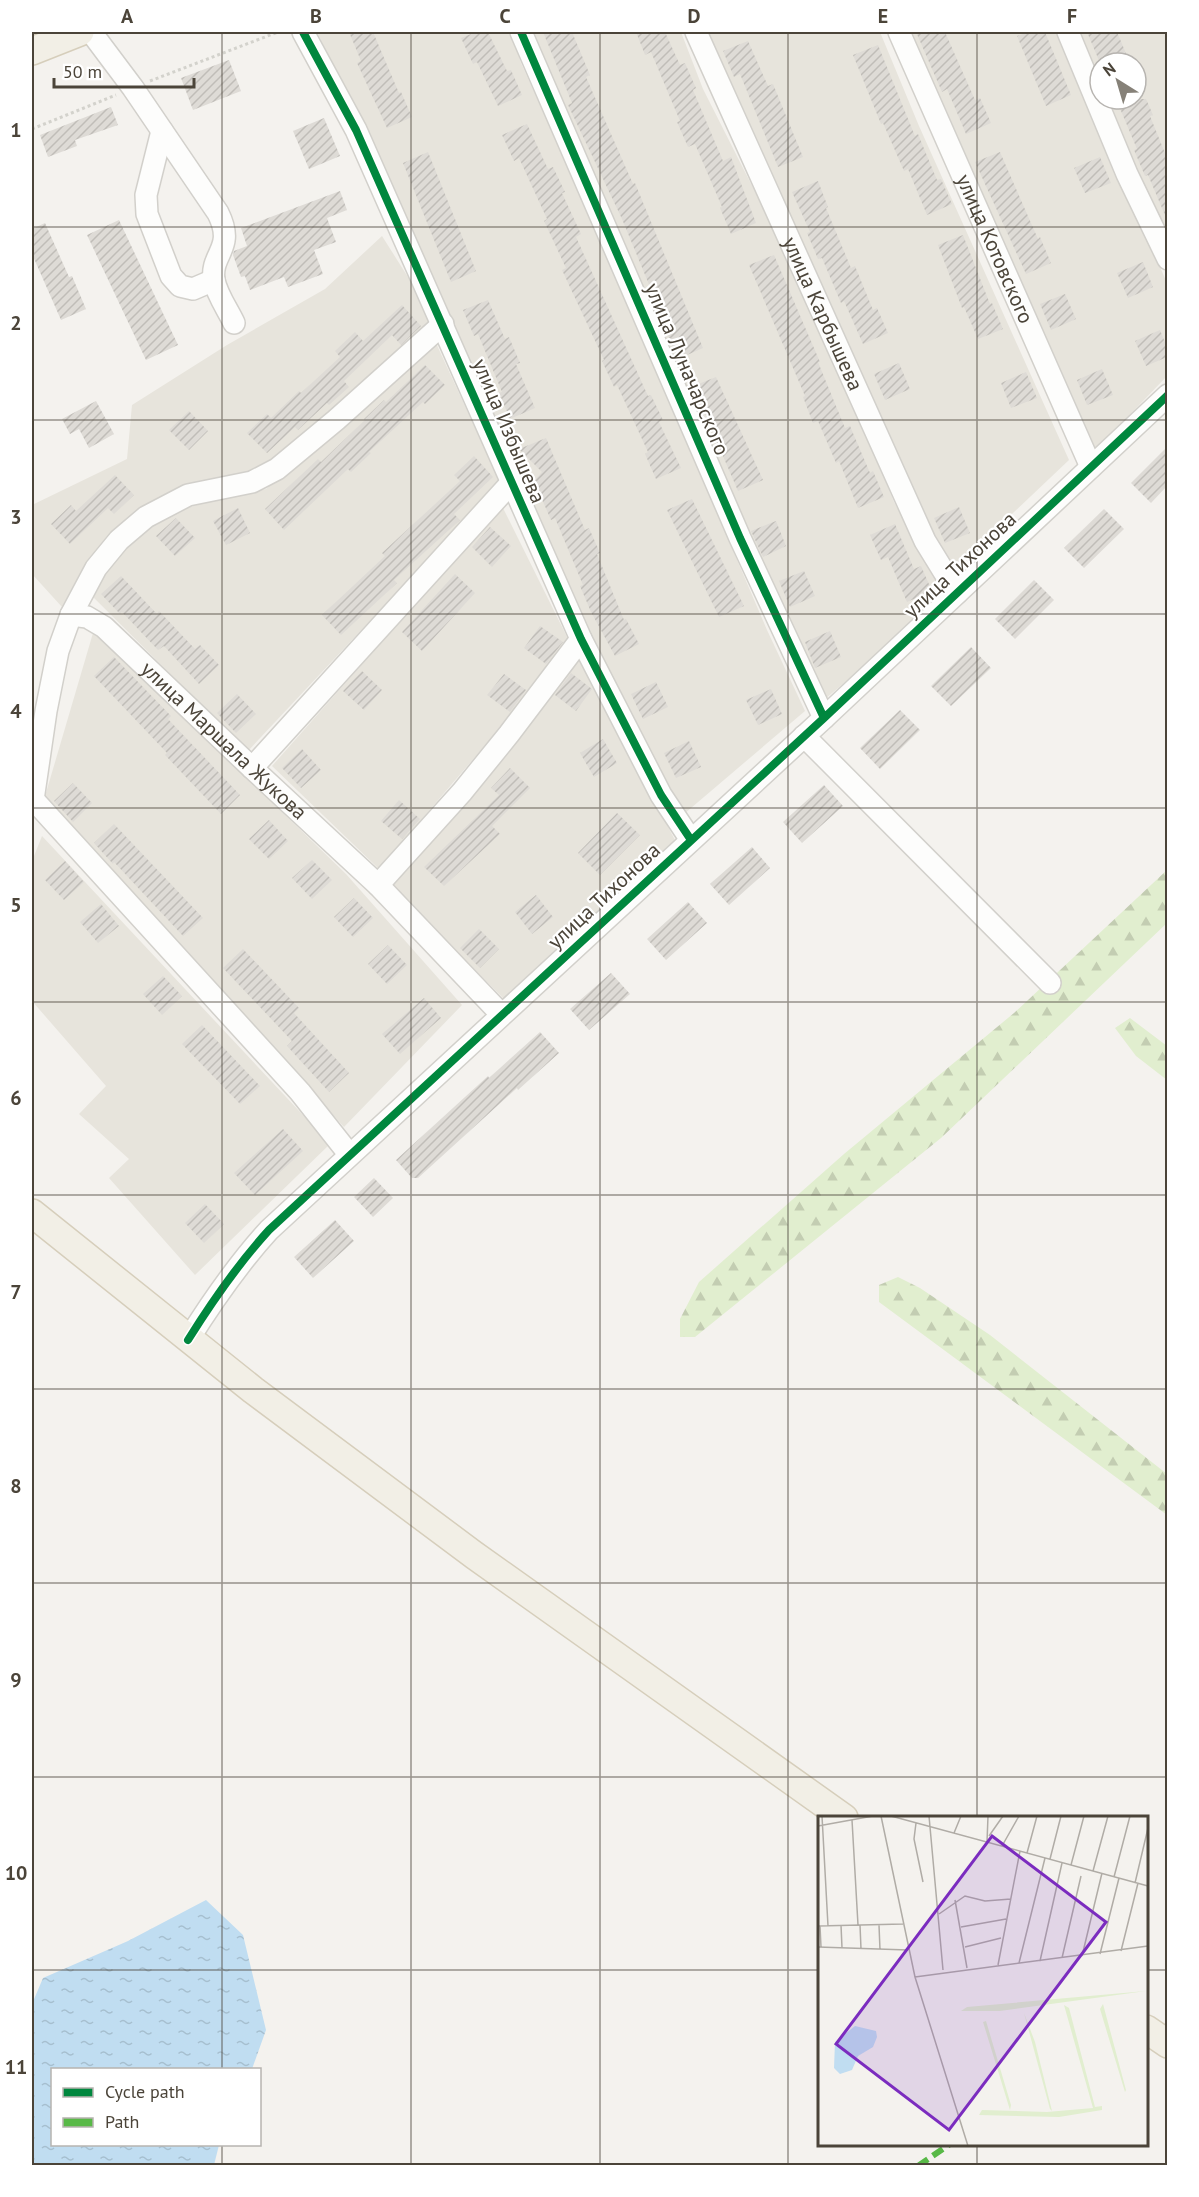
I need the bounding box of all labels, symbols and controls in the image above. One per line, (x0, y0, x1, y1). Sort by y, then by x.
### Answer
text: A (121, 3, 134, 29)
text: B (310, 3, 322, 29)
text: C (499, 3, 511, 29)
text: D (688, 3, 701, 29)
text: E (878, 3, 888, 29)
text: F (1067, 3, 1077, 29)
scale bar (54, 51, 194, 89)
north arrow (1088, 51, 1148, 111)
text: N (1099, 58, 1119, 80)
text: 50 m (63, 60, 102, 83)
text: 1 (10, 117, 22, 143)
street label: улица Котовского (950, 170, 1040, 327)
street label: улица Карбышева (777, 232, 870, 395)
street label: улица Луначарского (639, 278, 736, 459)
text: 2 (10, 310, 22, 336)
street label: улица Избышева (467, 354, 552, 507)
text: 3 (10, 504, 22, 530)
street label: улица Тихонова (898, 506, 1022, 624)
street label: улица Маршала Жукова (135, 655, 313, 825)
text: 4 (10, 698, 22, 724)
street label: улица Тихонова (542, 837, 666, 955)
text: 5 (10, 892, 22, 918)
text: 6 (10, 1085, 22, 1111)
text: 7 (10, 1279, 22, 1305)
text: 8 (10, 1473, 22, 1499)
text: 9 (10, 1667, 22, 1693)
inset map (818, 1816, 1148, 2146)
text: 10 (5, 1860, 27, 1886)
text: 11 (5, 2054, 27, 2080)
legend (51, 2068, 261, 2146)
text: Cycle path (105, 2080, 185, 2103)
text: Path (105, 2110, 139, 2133)

